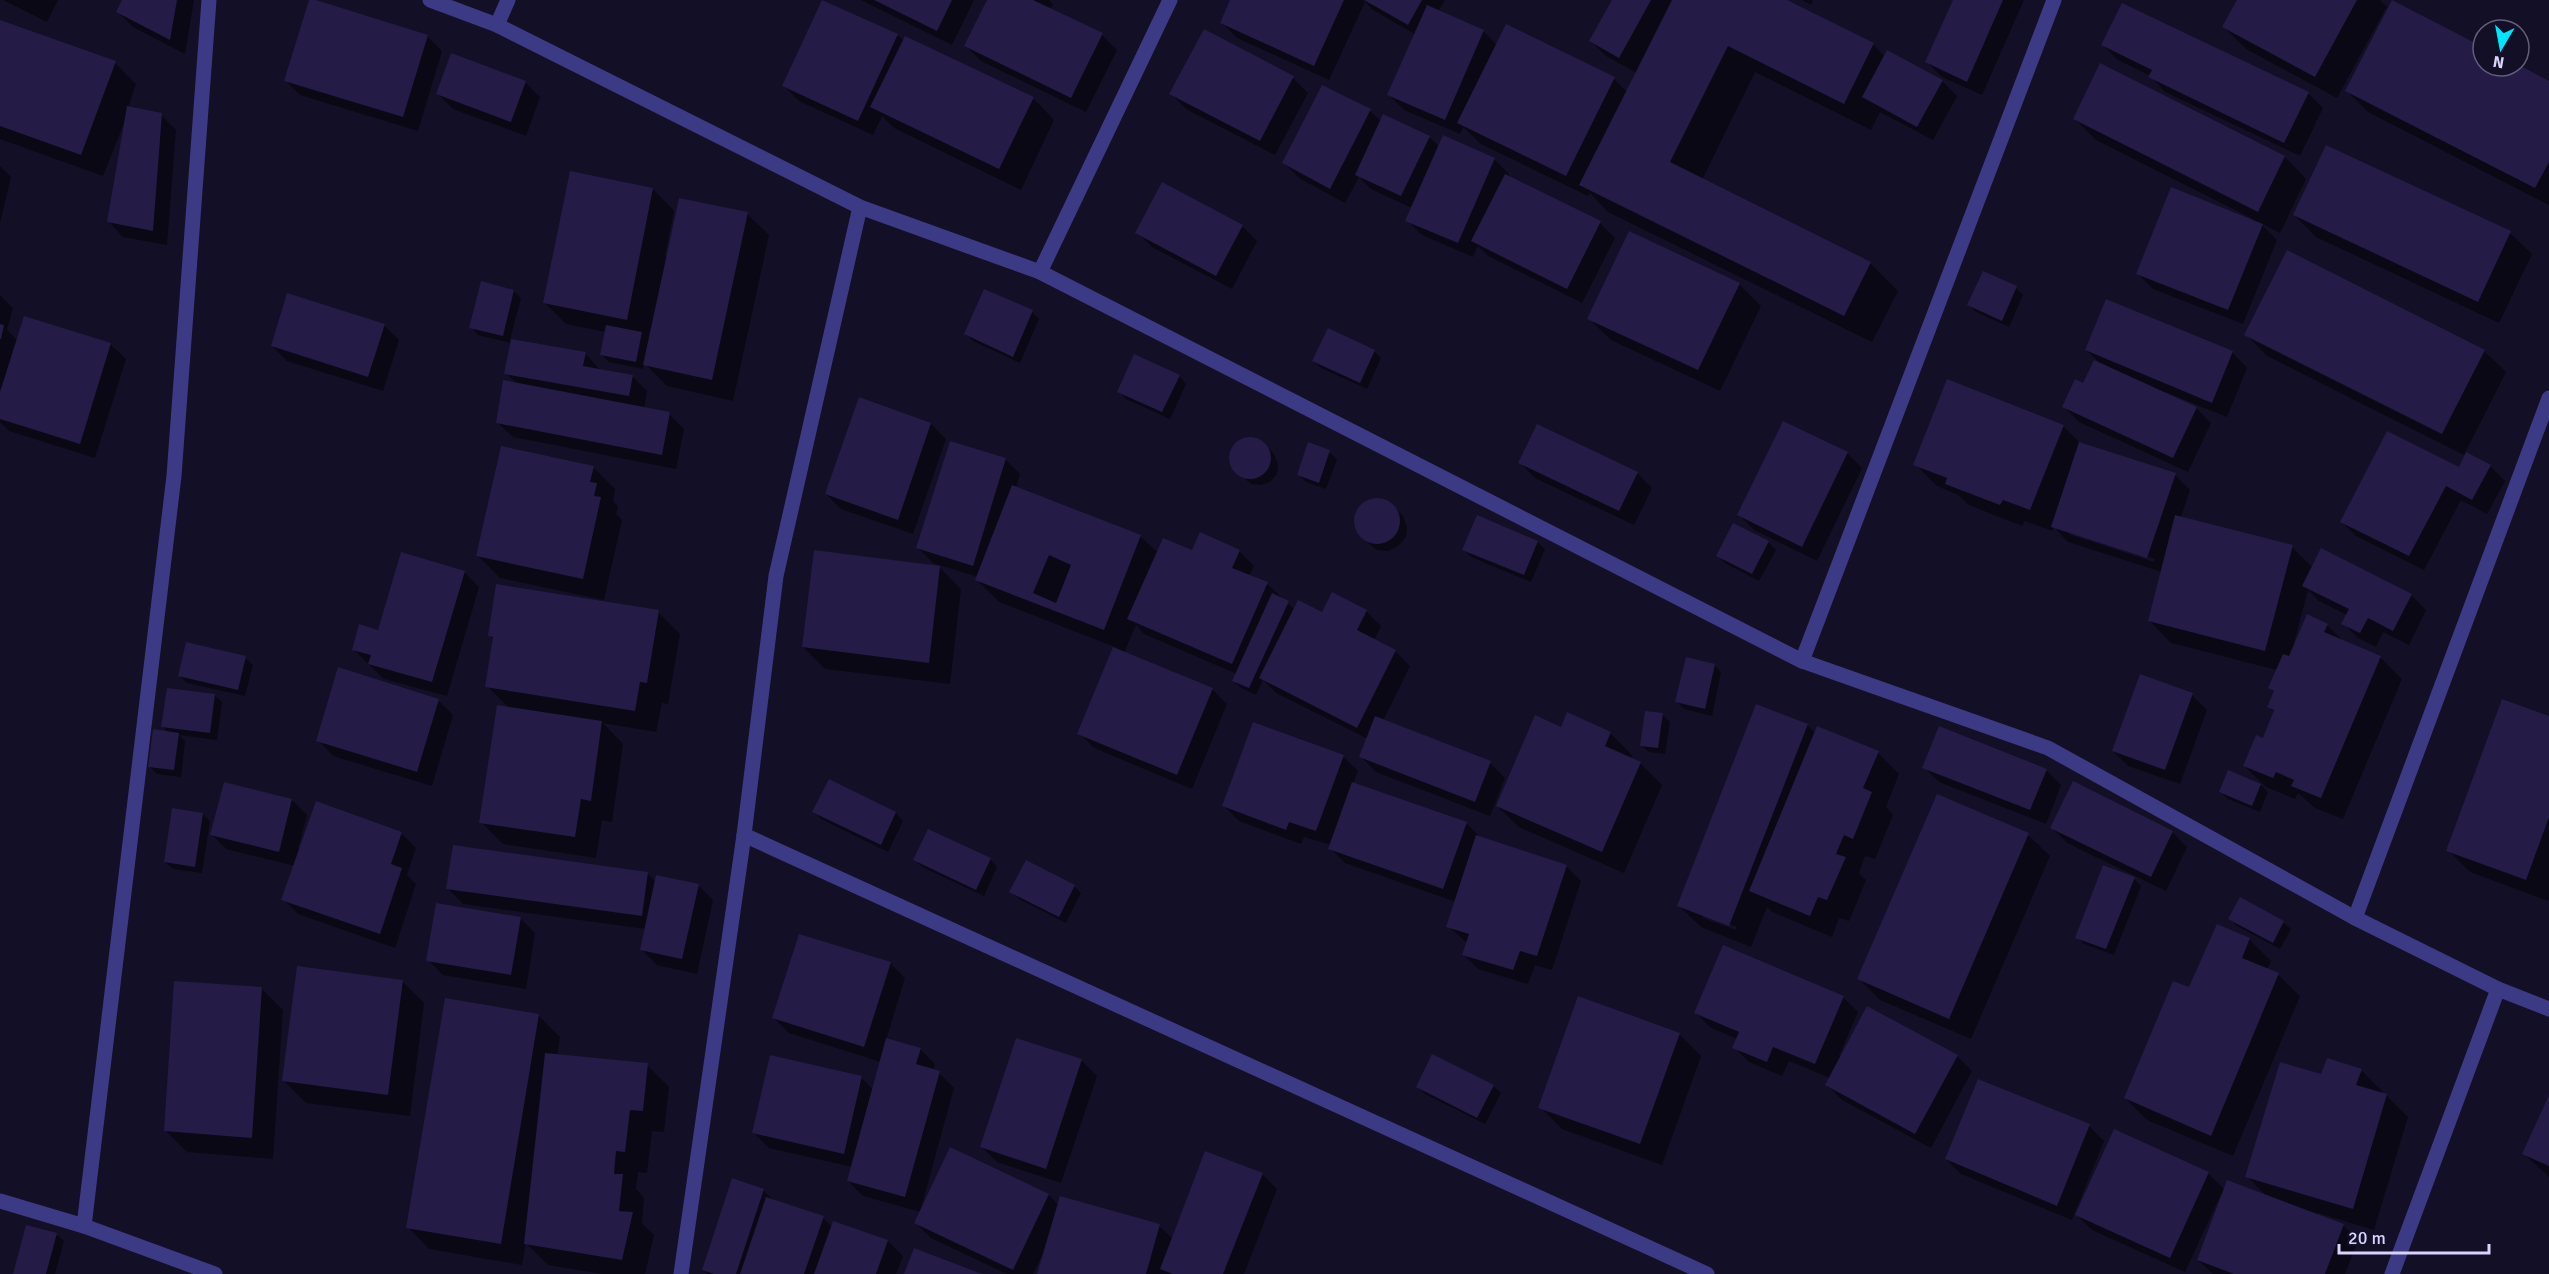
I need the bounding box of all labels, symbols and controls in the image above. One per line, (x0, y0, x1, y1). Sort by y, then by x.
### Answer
north arrow (2471, 18, 2531, 78)
text: N (2491, 51, 2506, 73)
scale bar (2339, 1217, 2489, 1255)
text: 20 m (2348, 1227, 2386, 1249)

